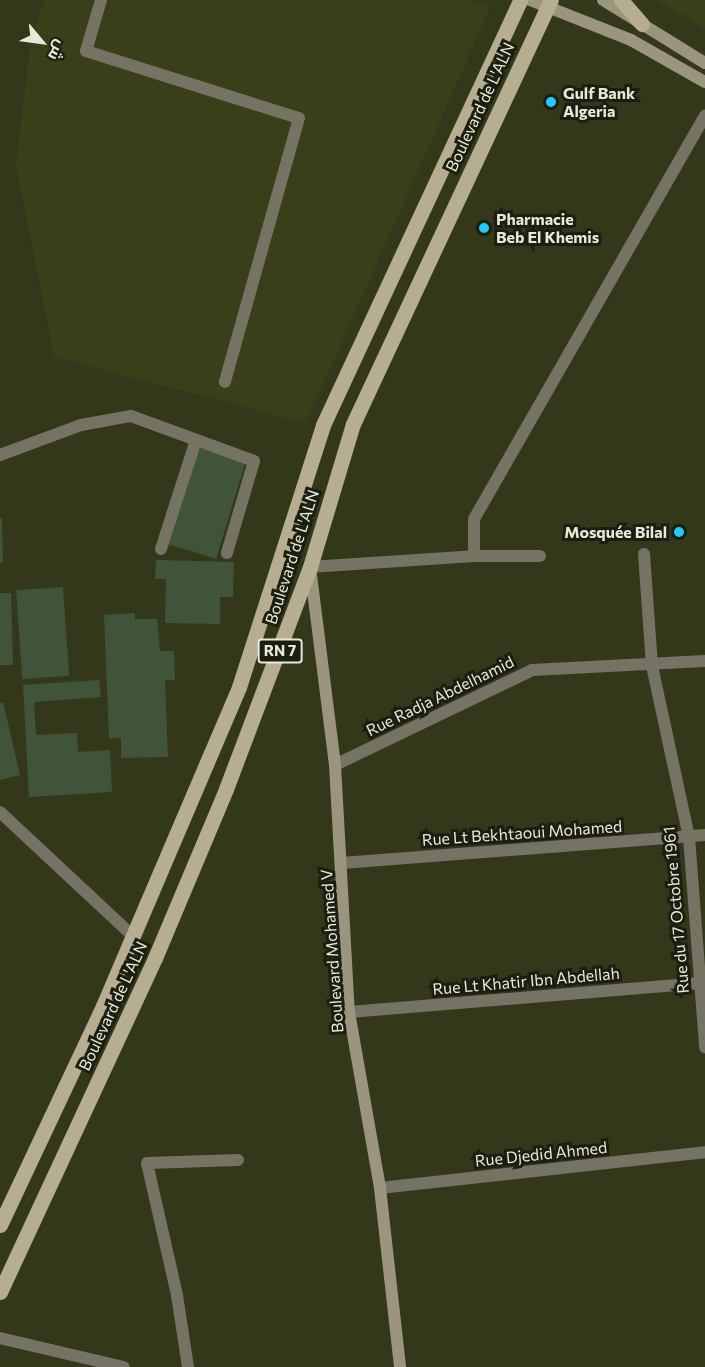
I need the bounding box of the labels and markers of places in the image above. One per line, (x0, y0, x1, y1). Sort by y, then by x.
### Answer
place label: Gulf Bank Algeria (563, 83, 635, 121)
marker: Gulf Bank Algeria (544, 95, 558, 109)
place label: Pharmacie Beb El Khemis (496, 209, 599, 247)
marker: Pharmacie Beb El Khemis (477, 221, 491, 235)
place label: Mosquée Bilal (564, 522, 667, 542)
marker: Mosquée Bilal (672, 525, 686, 539)

